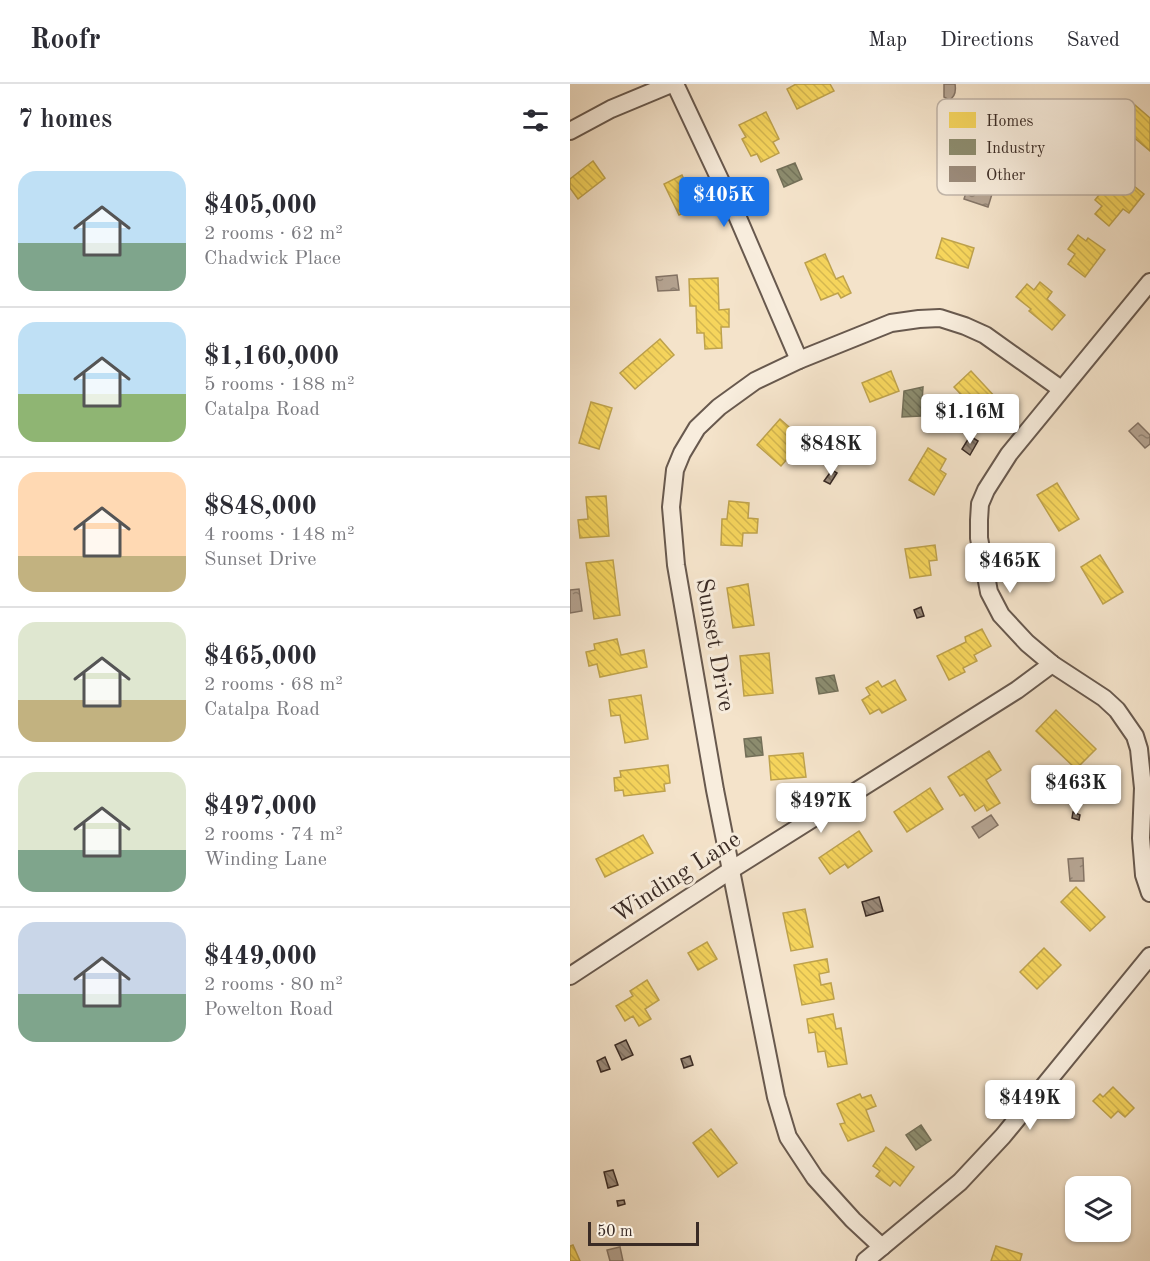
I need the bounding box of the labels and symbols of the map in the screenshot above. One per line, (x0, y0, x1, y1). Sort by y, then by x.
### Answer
legend (937, 99, 1135, 195)
text: Homes (986, 114, 1034, 130)
text: Industry (986, 141, 1046, 157)
text: Other (986, 168, 1026, 184)
pin: $405K (682, 177, 766, 228)
pin: $1.16M (921, 394, 1019, 445)
pin: $848K (789, 426, 873, 477)
pin: $465K (968, 543, 1052, 594)
street label: Sunset Drive (690, 576, 738, 714)
pin: $463K (1034, 765, 1118, 816)
pin: $497K (779, 783, 863, 834)
street label: Winding Lane (609, 828, 745, 928)
pin: $449K (988, 1080, 1072, 1131)
scale bar (588, 1219, 699, 1246)

